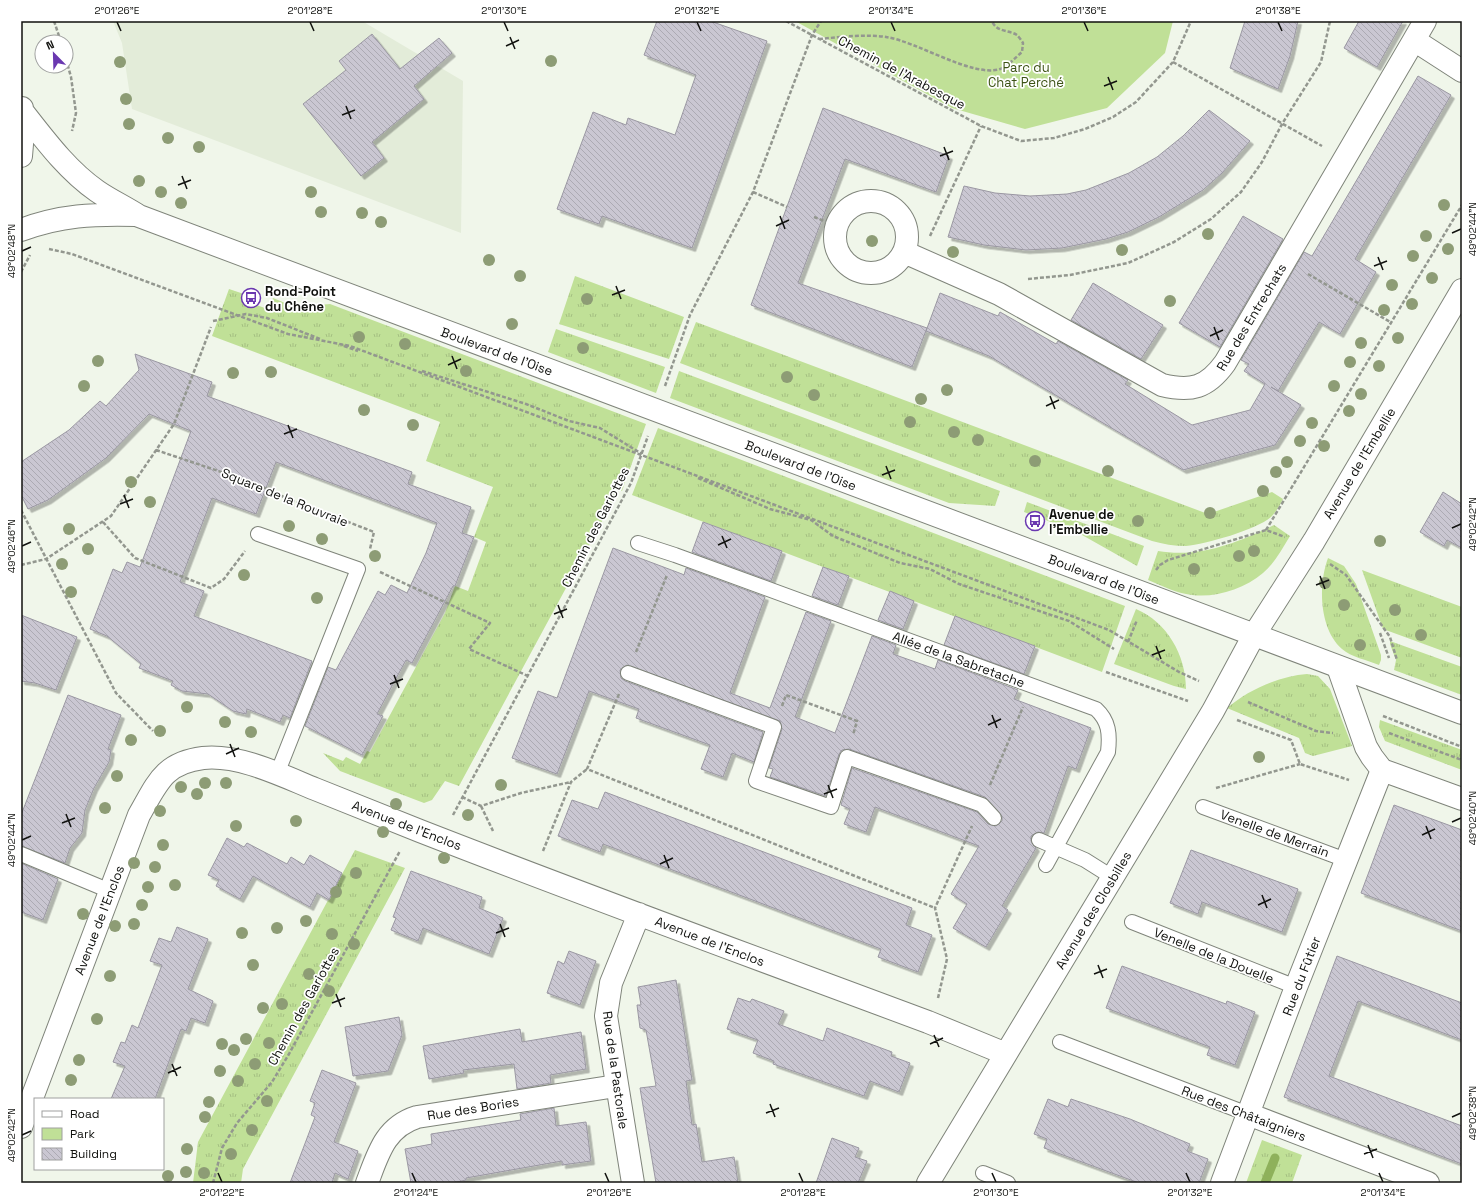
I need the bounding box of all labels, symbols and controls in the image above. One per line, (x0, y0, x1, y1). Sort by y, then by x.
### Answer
text: 2°01'26"E (95, 4, 140, 17)
text: 2°01'28"E (287, 4, 333, 17)
text: 2°01'30"E (481, 4, 527, 17)
text: 2°01'32"E (675, 4, 720, 17)
text: 2°01'34"E (869, 4, 914, 17)
text: 2°01'36"E (1062, 4, 1107, 17)
text: 2°01'38"E (1255, 4, 1301, 17)
street label: Chemin de l'Arabesque (835, 32, 968, 113)
north arrow (34, 34, 74, 74)
text: N (44, 37, 56, 53)
park label: Parc du Chat Perché (988, 59, 1064, 91)
text: 49°02'44"N (1466, 202, 1479, 256)
text: 49°02'48"N (5, 224, 18, 278)
street label: Rue des Entrechats (1213, 260, 1290, 374)
place label: Rond-Point du Chêne (265, 283, 336, 315)
bus stop icon: Rond-Point du Chêne (240, 287, 262, 309)
street label: Boulevard de l'Oise (438, 323, 555, 380)
street label: Avenue de l'Embellie (1319, 404, 1399, 522)
street label: Boulevard de l'Oise (743, 436, 859, 495)
street label: Square de la Rouvraie (219, 464, 351, 531)
street label: Chemin des Gariottes (558, 464, 633, 590)
text: 49°02'42"N (1466, 497, 1479, 551)
place label: Avenue de l'Embellie (1049, 506, 1114, 538)
bus stop icon: Avenue de l'Embellie (1024, 510, 1046, 532)
text: 49°02'46"N (5, 519, 18, 573)
street label: Boulevard de l'Oise (1046, 550, 1162, 609)
street label: Allée de la Sabretache (890, 628, 1027, 691)
text: 49°02'40"N (1466, 791, 1479, 845)
street label: Avenue de l'Enclos (350, 797, 464, 854)
street label: Venelle de Merrain (1218, 806, 1332, 861)
text: 49°02'44"N (5, 813, 18, 867)
street label: Avenue des Closbilles (1052, 848, 1135, 972)
street label: Avenue de l'Enclos (71, 863, 128, 977)
street label: Avenue de l'Enclos (653, 913, 767, 970)
street label: Venelle de la Douelle (1151, 924, 1276, 987)
street label: Rue du Fûtier (1279, 934, 1324, 1018)
street label: Chemin des Gariottes (264, 944, 343, 1068)
street label: Rue de la Pastorale (599, 1010, 632, 1130)
street label: Rue des Châtaigniers (1179, 1082, 1309, 1145)
text: 49°02'38"N (1466, 1086, 1479, 1140)
street label: Rue des Bories (426, 1093, 520, 1124)
legend (34, 1098, 164, 1170)
text: Road (70, 1106, 99, 1122)
text: 49°02'42"N (5, 1108, 18, 1162)
text: Park (70, 1126, 95, 1142)
text: Building (70, 1146, 117, 1162)
text: 2°01'22"E (200, 1186, 245, 1199)
text: 2°01'24"E (394, 1186, 439, 1199)
text: 2°01'26"E (587, 1186, 632, 1199)
text: 2°01'28"E (780, 1186, 826, 1199)
text: 2°01'30"E (973, 1186, 1019, 1199)
text: 2°01'32"E (1168, 1186, 1213, 1199)
text: 2°01'34"E (1361, 1186, 1406, 1199)

